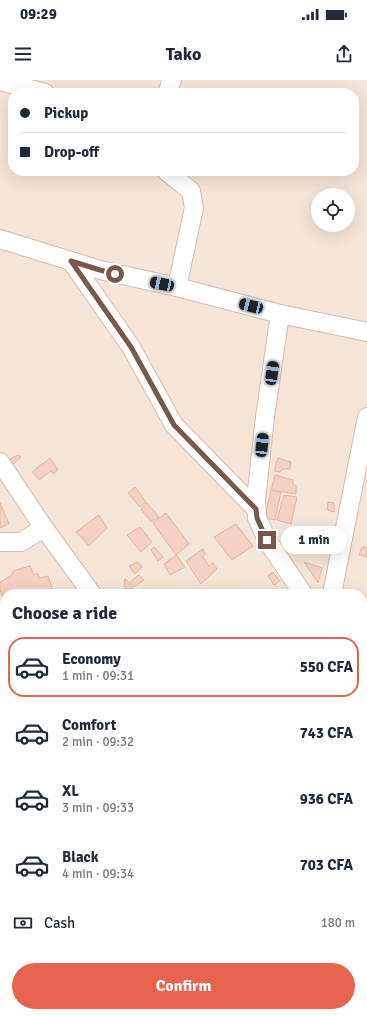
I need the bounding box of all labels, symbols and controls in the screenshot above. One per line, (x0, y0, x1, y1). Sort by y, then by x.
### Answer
text: 09:29 (20, 5, 57, 23)
icon: menu (12, 43, 34, 65)
text: Tako (166, 43, 201, 65)
icon: share (333, 43, 355, 65)
text: Pickup (44, 104, 88, 122)
text: Drop-off (44, 143, 99, 161)
map controls (311, 188, 355, 232)
button: locate (311, 188, 355, 232)
route start (106, 265, 124, 283)
car (149, 276, 175, 292)
car (238, 297, 264, 315)
car (264, 360, 280, 386)
car (255, 432, 269, 458)
callout: 1 min (281, 526, 347, 554)
route end (258, 531, 276, 549)
text: 1 min (298, 532, 330, 548)
text: Choose a ride (12, 602, 117, 624)
icon: car (14, 649, 50, 685)
text: Economy (62, 650, 121, 668)
text: 550 CFA (300, 658, 353, 676)
text: 1 min · 09:31 (62, 668, 134, 684)
icon: car (14, 715, 50, 751)
text: Comfort (62, 716, 116, 734)
text: 743 CFA (300, 724, 353, 742)
text: 2 min · 09:32 (62, 734, 134, 750)
icon: car (14, 781, 50, 817)
text: XL (62, 782, 79, 800)
text: 936 CFA (300, 790, 353, 808)
text: 3 min · 09:33 (62, 800, 134, 816)
icon: car (14, 847, 50, 883)
text: Black (62, 848, 99, 866)
text: 703 CFA (300, 856, 353, 874)
text: 4 min · 09:34 (62, 866, 134, 882)
icon: cash (12, 912, 34, 934)
text: Cash (44, 914, 75, 932)
text: 180 m (321, 915, 355, 931)
button: Confirm (12, 963, 355, 1009)

